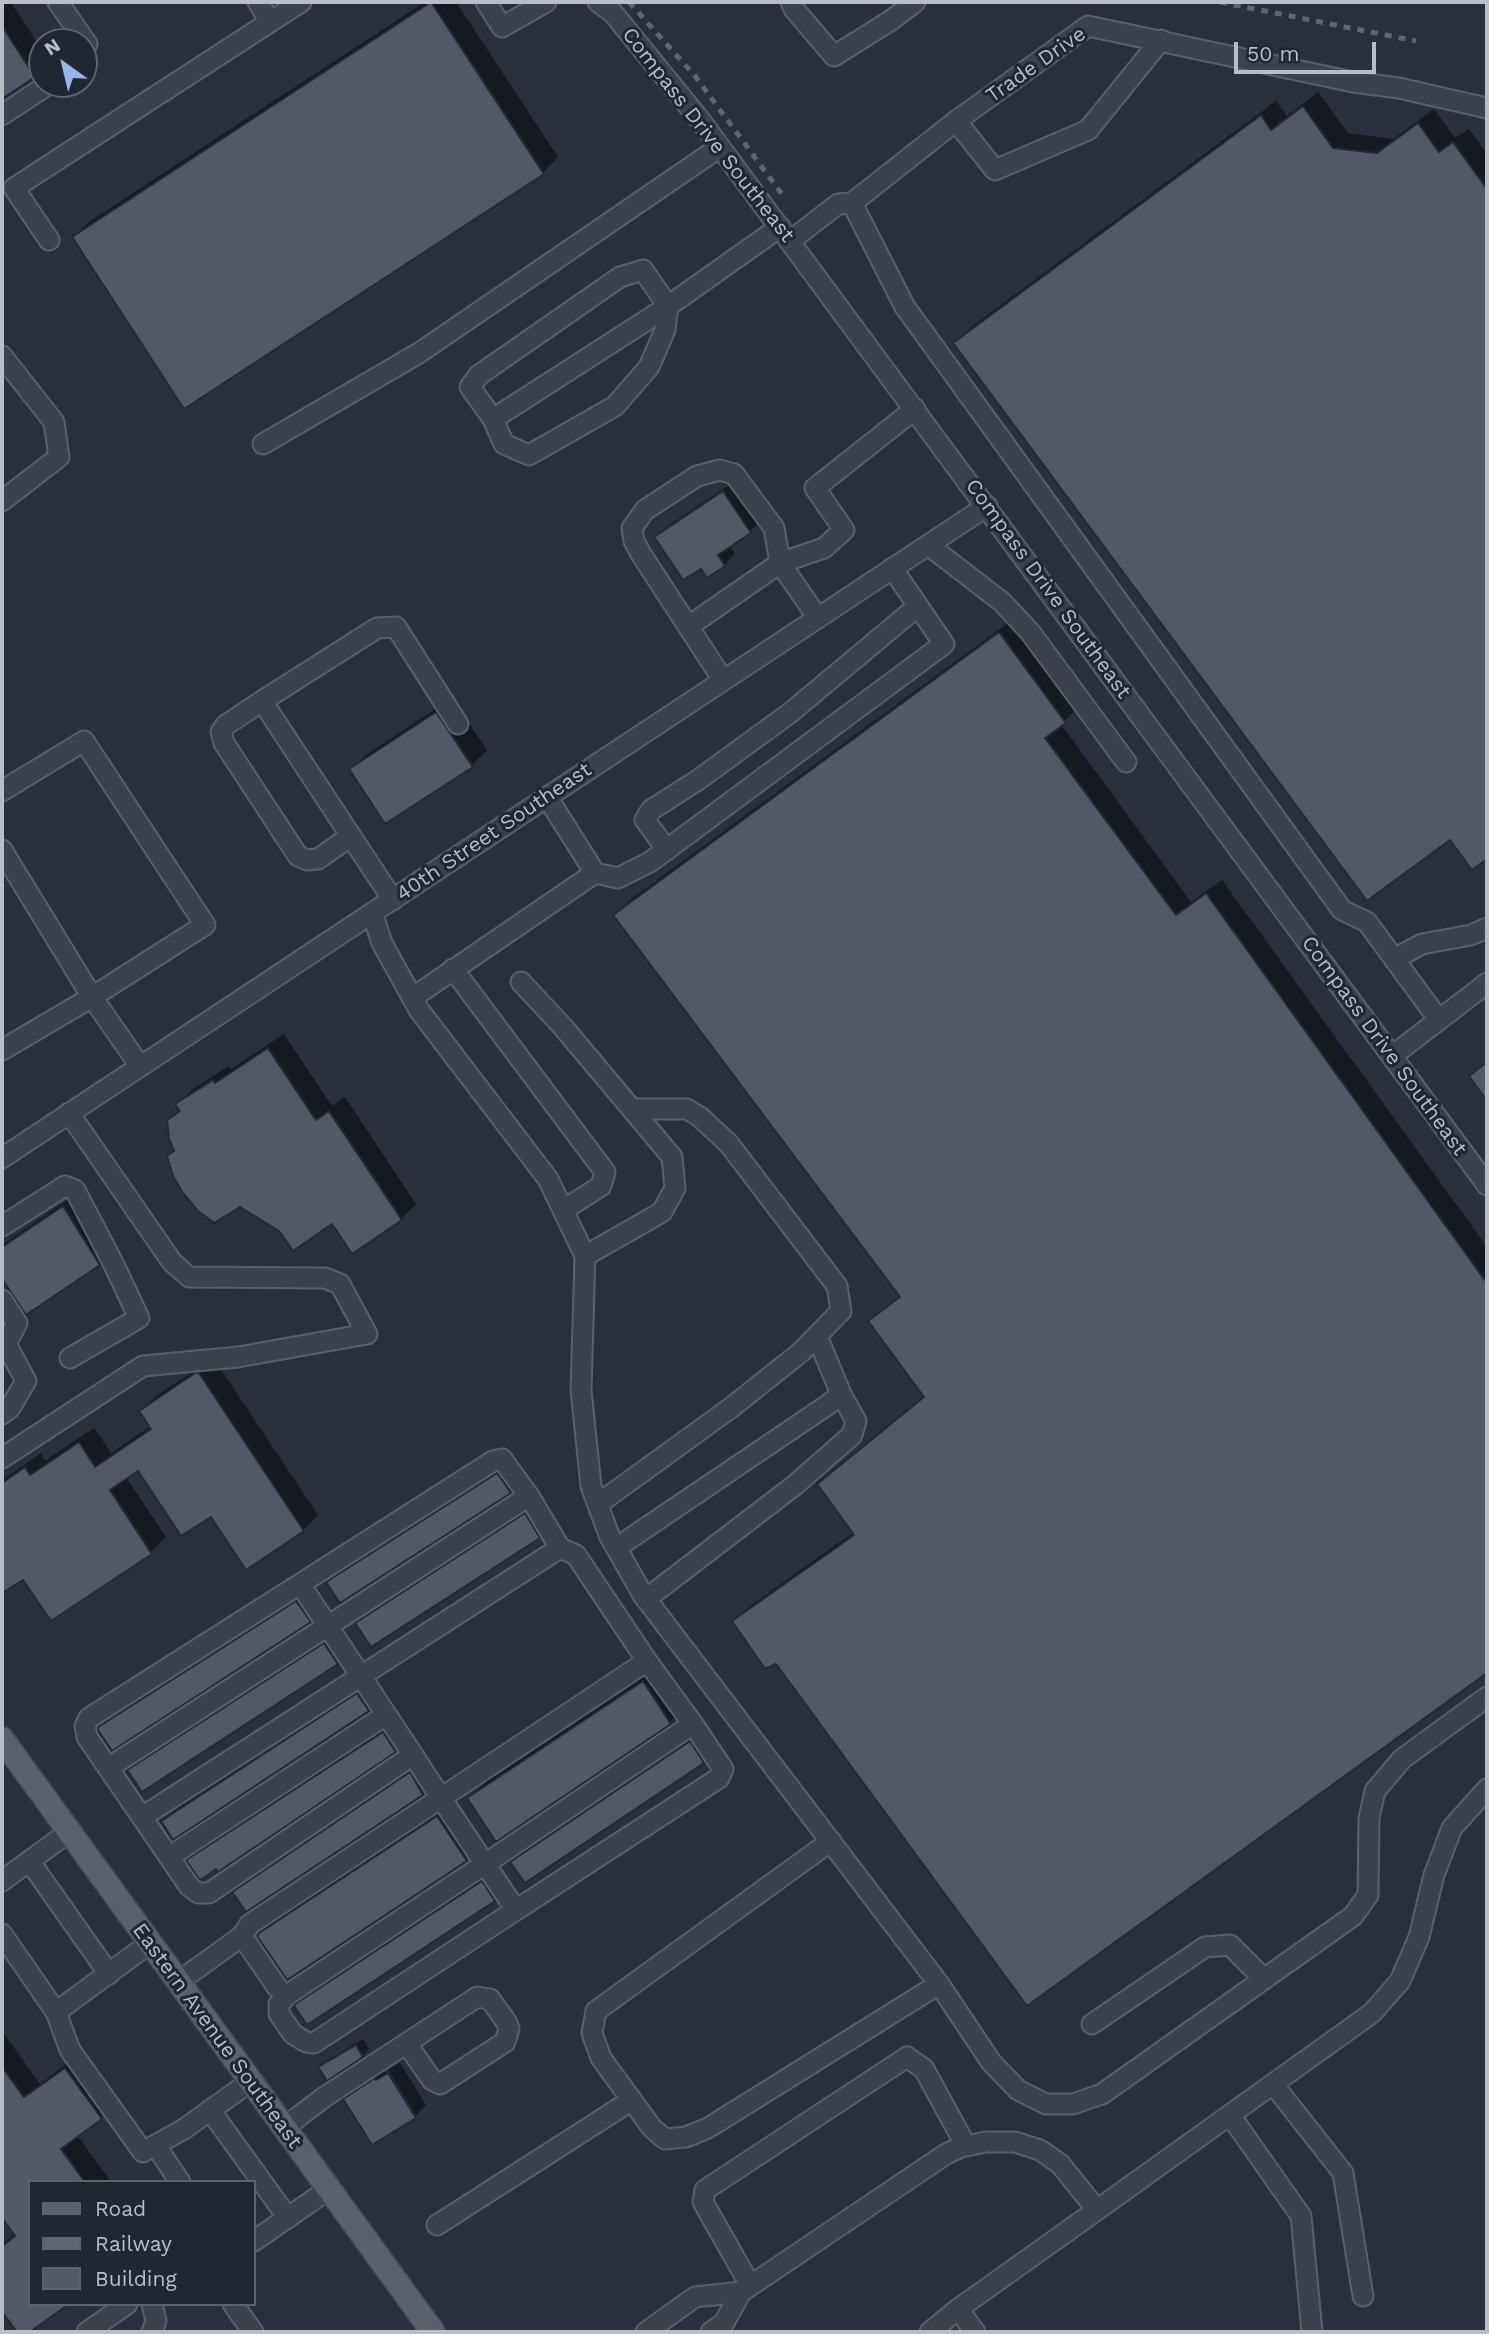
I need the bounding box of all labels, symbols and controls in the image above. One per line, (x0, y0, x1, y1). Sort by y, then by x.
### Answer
street label: Trade Drive (981, 21, 1091, 109)
street label: Compass Drive Southeast (616, 23, 800, 247)
north arrow (28, 28, 98, 98)
scale bar (1237, 28, 1379, 72)
text: N (40, 33, 64, 60)
text: 50 m (1247, 41, 1299, 66)
street label: Compass Drive Southeast (960, 474, 1136, 704)
street label: 40th Street Southeast (392, 757, 596, 907)
street label: Compass Drive Southeast (1296, 931, 1472, 1161)
street label: Eastern Avenue Southeast (127, 1919, 307, 2153)
legend (28, 2180, 256, 2306)
text: Road (95, 2196, 146, 2221)
text: Railway (95, 2231, 172, 2256)
text: Building (95, 2266, 177, 2291)

